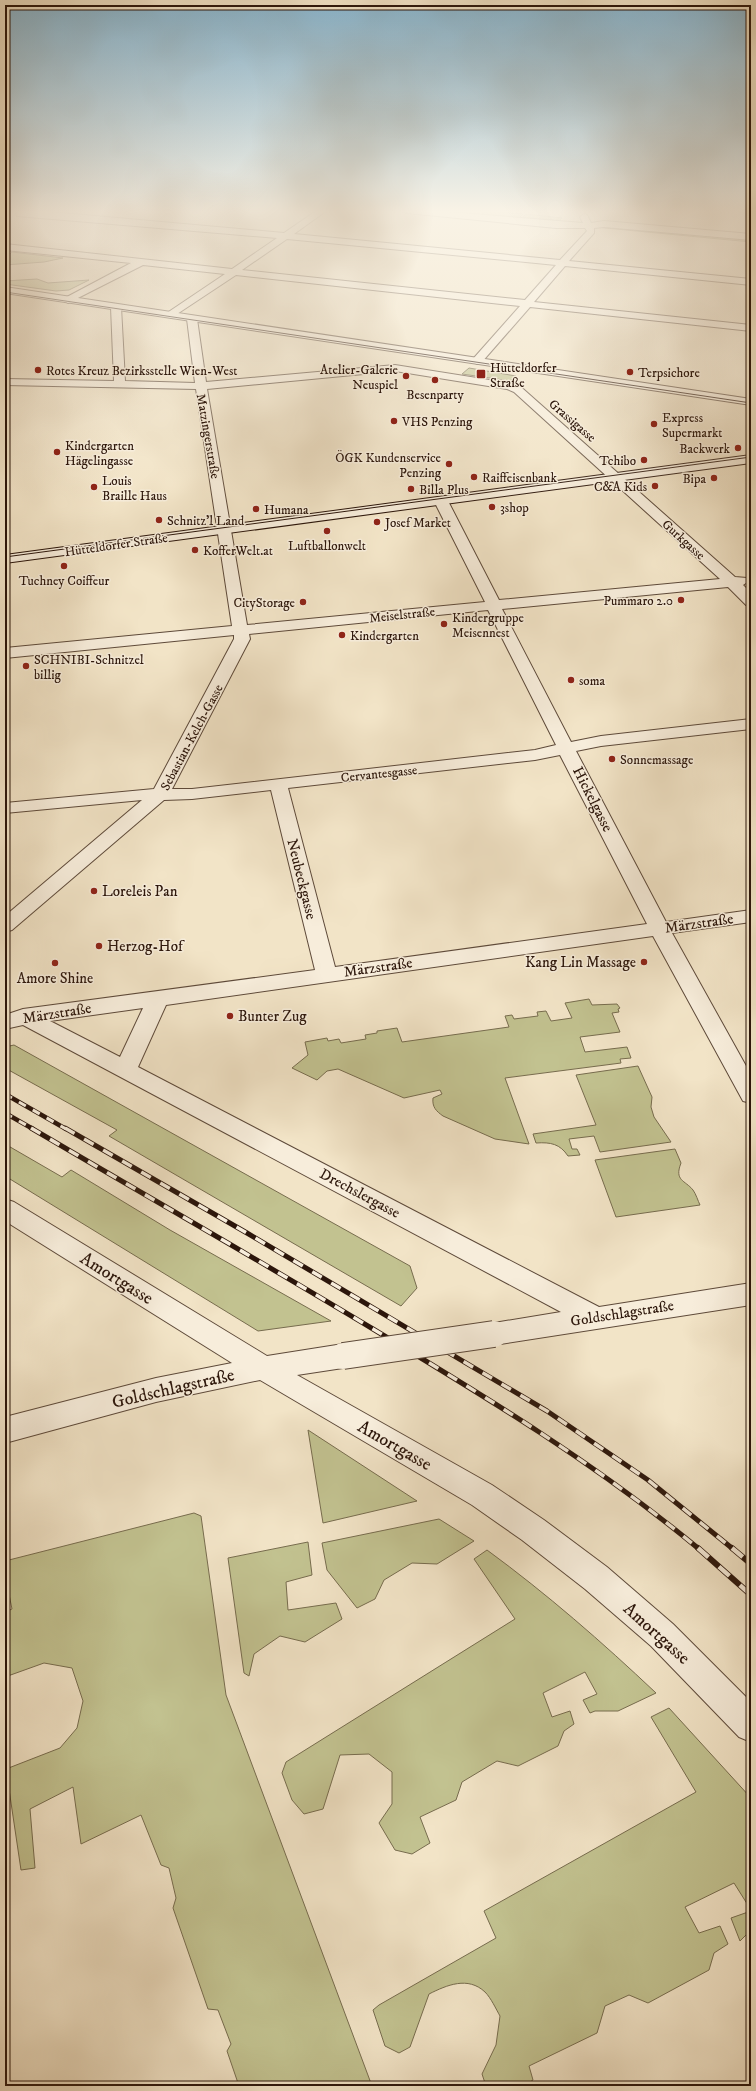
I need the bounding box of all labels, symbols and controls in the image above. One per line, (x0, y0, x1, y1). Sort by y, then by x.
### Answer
place label: Hütteldorfer Straße (490, 360, 557, 391)
place label: Atelier-Galerie Neuspiel (320, 362, 398, 393)
place label: Rotes Kreuz Bezirksstelle Wien-West (46, 363, 238, 379)
marker: Rotes Kreuz Bezirksstelle Wien-West (33, 365, 43, 375)
place label: Terpsichore (638, 365, 700, 381)
marker: Terpsichore (625, 367, 635, 377)
marker: Hütteldorfer Straße (475, 368, 487, 380)
marker: Atelier-Galerie Neuspiel (401, 371, 411, 381)
marker: Besenparty (430, 375, 440, 385)
place label: Besenparty (406, 387, 464, 403)
street label: Matzingerstraße (193, 392, 223, 480)
street label: Grassigasse (545, 396, 599, 446)
place label: Express Supermarkt (662, 410, 722, 441)
place label: VHS Penzing (401, 414, 473, 430)
marker: VHS Penzing (389, 416, 399, 426)
marker: Express Supermarkt (649, 419, 659, 429)
place label: Kindergarten Hägelingasse (65, 438, 134, 469)
place label: Backwerk (679, 441, 731, 457)
marker: Backwerk (733, 443, 743, 453)
marker: Kindergarten Hägelingasse (52, 447, 62, 457)
place label: ÖGK Kundenservice Penzing (335, 449, 442, 481)
place label: Tchibo (599, 453, 636, 469)
marker: Tchibo (639, 455, 649, 465)
marker: ÖGK Kundenservice Penzing (444, 459, 454, 469)
place label: Raiffeisenbank (482, 470, 557, 486)
place label: Bipa (682, 471, 706, 487)
marker: Raiffeisenbank (469, 472, 479, 482)
place label: Louis Braille Haus (102, 473, 167, 504)
marker: Bipa (709, 473, 719, 483)
place label: C&A Kids (594, 479, 647, 495)
marker: C&A Kids (650, 481, 660, 491)
marker: Louis Braille Haus (89, 482, 99, 492)
place label: Billa Plus (419, 482, 469, 498)
marker: Billa Plus (406, 484, 416, 494)
place label: 3shop (500, 500, 529, 516)
place label: Humana (264, 502, 309, 518)
marker: 3shop (487, 502, 497, 512)
marker: Humana (251, 504, 261, 514)
place label: Schnitz'l Land (167, 513, 245, 529)
marker: Schnitz'l Land (154, 515, 164, 525)
place label: Josef Market (384, 515, 451, 531)
street label: Gurkgasse (658, 516, 708, 563)
marker: Josef Market (372, 517, 382, 527)
marker: Luftballonwelt (322, 526, 332, 536)
street label: Hütteldorfer Straße (64, 530, 169, 560)
place label: Luftballonwelt (288, 538, 366, 554)
place label: KofferWelt.at (203, 543, 273, 559)
marker: KofferWelt.at (190, 545, 200, 555)
marker: Tuchney Coiffeur (59, 561, 69, 571)
place label: Tuchney Coiffeur (19, 573, 110, 589)
place label: Pummaro 2.0 (604, 593, 673, 609)
place label: CityStorage (233, 595, 295, 611)
marker: Pummaro 2.0 (676, 595, 686, 605)
marker: CityStorage (298, 597, 308, 607)
street label: Meiselstraße (368, 604, 436, 626)
place label: Kindergruppe Meisennest (452, 610, 524, 641)
marker: Kindergruppe Meisennest (439, 619, 449, 629)
place label: Kindergarten (350, 628, 419, 644)
marker: Kindergarten (337, 630, 347, 640)
place label: SCHNIBI-Schnitzel billig (34, 652, 144, 683)
marker: SCHNIBI-Schnitzel billig (21, 661, 31, 671)
place label: soma (579, 673, 605, 689)
marker: soma (566, 675, 576, 685)
street label: Sebastian-Kelch-Gasse (157, 682, 227, 793)
place label: Sonnemassage (620, 752, 693, 768)
marker: Sonnemassage (607, 754, 617, 764)
street label: Cervantesgasse (340, 762, 418, 786)
street label: Hickelgasse (568, 763, 617, 835)
street label: Neubeckgasse (282, 837, 321, 921)
place label: Loreleis Pan (102, 882, 178, 901)
marker: Loreleis Pan (89, 886, 99, 896)
street label: Märzstraße (663, 909, 735, 938)
place label: Herzog-Hof (107, 937, 185, 956)
marker: Herzog-Hof (94, 941, 104, 951)
street label: Märzstraße (342, 953, 414, 982)
place label: Kang Lin Massage (525, 953, 636, 972)
marker: Kang Lin Massage (639, 957, 649, 967)
marker: Amore Shine (50, 958, 60, 968)
place label: Amore Shine (17, 969, 93, 988)
street label: Märzstraße (21, 999, 93, 1028)
place label: Bunter Zug (238, 1007, 307, 1026)
marker: Bunter Zug (225, 1011, 235, 1021)
street label: Drechslergasse (316, 1164, 403, 1223)
street label: Amortgasse (76, 1248, 157, 1310)
street label: Goldschlagstraße (569, 1296, 675, 1331)
street label: Goldschlagstraße (110, 1364, 237, 1414)
street label: Amortgasse (354, 1416, 435, 1476)
street label: Amortgasse (619, 1598, 694, 1669)

